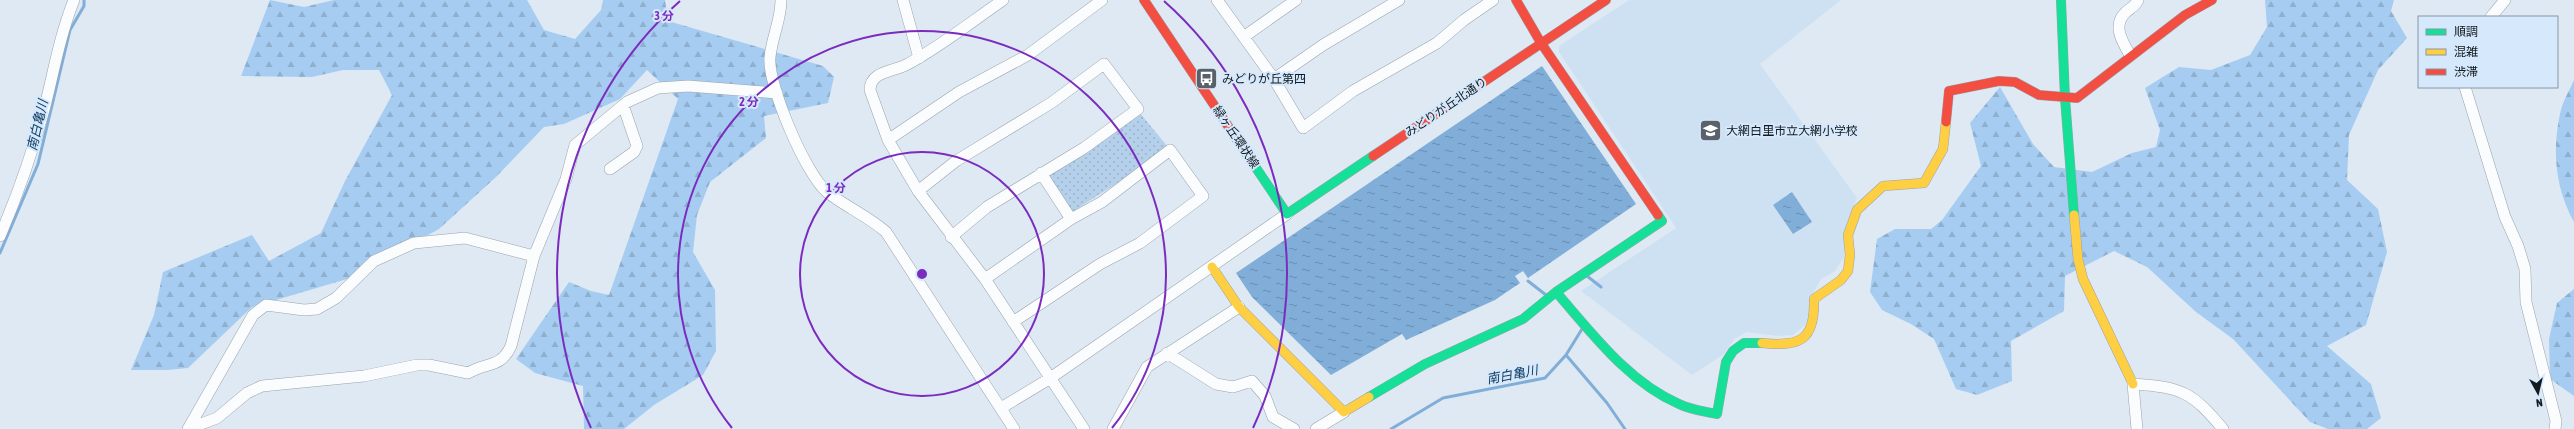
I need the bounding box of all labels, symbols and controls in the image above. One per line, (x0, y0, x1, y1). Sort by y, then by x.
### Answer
text: 3 分 (654, 9, 674, 23)
legend (2418, 16, 2558, 88)
text: 順調 (2454, 25, 2478, 39)
text: 混雑 (2454, 45, 2478, 59)
text: 渋滞 (2454, 65, 2478, 79)
bus stop icon: みどりが丘第四 (1194, 66, 1220, 92)
place label: みどりが丘第四 (1222, 72, 1306, 86)
street label: みどりが丘北通り (1402, 74, 1490, 140)
text: 2 分 (739, 95, 759, 109)
water label: 南白亀川 (24, 96, 51, 152)
street label: 緑ヶ丘環状線 (1210, 103, 1262, 171)
school or university icon: 大網白里市立大網小学校 (1697, 118, 1723, 144)
place label: 大網白里市立大網小学校 (1726, 124, 1858, 138)
text: 1 分 (826, 181, 846, 195)
centre of rings (915, 267, 929, 281)
water label: 南白亀川 (1485, 362, 1541, 387)
north arrow (2518, 373, 2558, 413)
text: N (2535, 397, 2543, 409)

